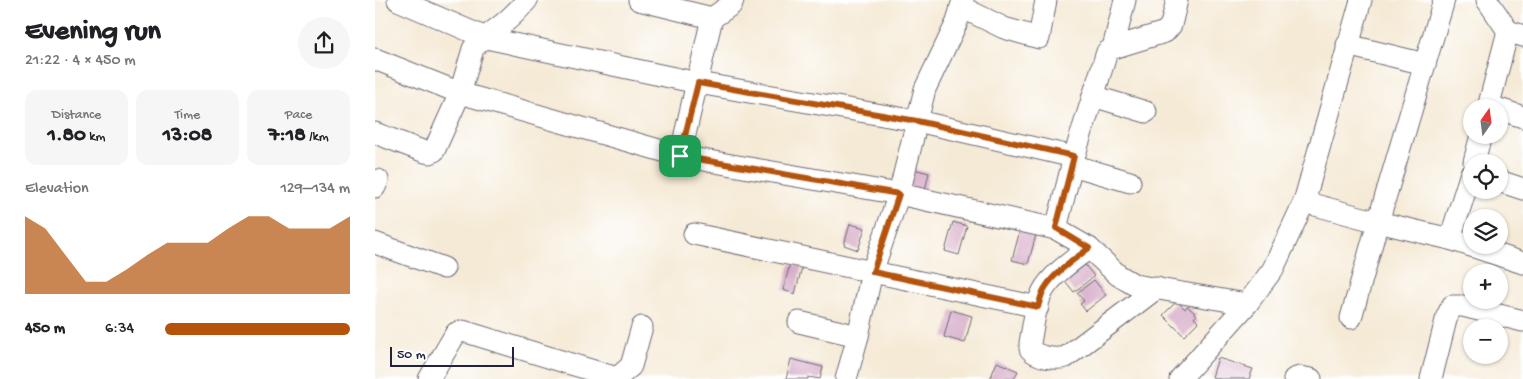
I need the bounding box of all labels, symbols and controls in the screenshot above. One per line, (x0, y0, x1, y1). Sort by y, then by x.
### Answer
text: Evening run (25, 16, 161, 49)
button: share (298, 17, 350, 69)
text: 21:22 · 4 × 450 m (25, 52, 136, 71)
north arrow (1463, 99, 1507, 144)
map controls (1463, 99, 1508, 364)
text: Distance (52, 107, 101, 124)
text: Time (175, 107, 200, 124)
text: Pace (285, 107, 312, 124)
text: 1.80 (47, 124, 86, 149)
text: 13:08 (163, 124, 212, 149)
text: 7:18 (268, 124, 306, 149)
text: km (86, 129, 106, 146)
text: /km (306, 129, 329, 146)
pin (659, 135, 701, 177)
icon: arrive (666, 142, 694, 170)
button: locate (1463, 154, 1508, 199)
text: Elevation (25, 180, 89, 199)
text: 129–134 m (280, 180, 350, 199)
button: layers (1463, 209, 1508, 254)
button: + (1463, 264, 1508, 309)
button: − (1463, 319, 1508, 364)
text: 450 m (25, 320, 65, 339)
text: 6:34 (105, 320, 134, 339)
scale bar (390, 344, 514, 367)
text: 50 m (397, 347, 426, 364)

